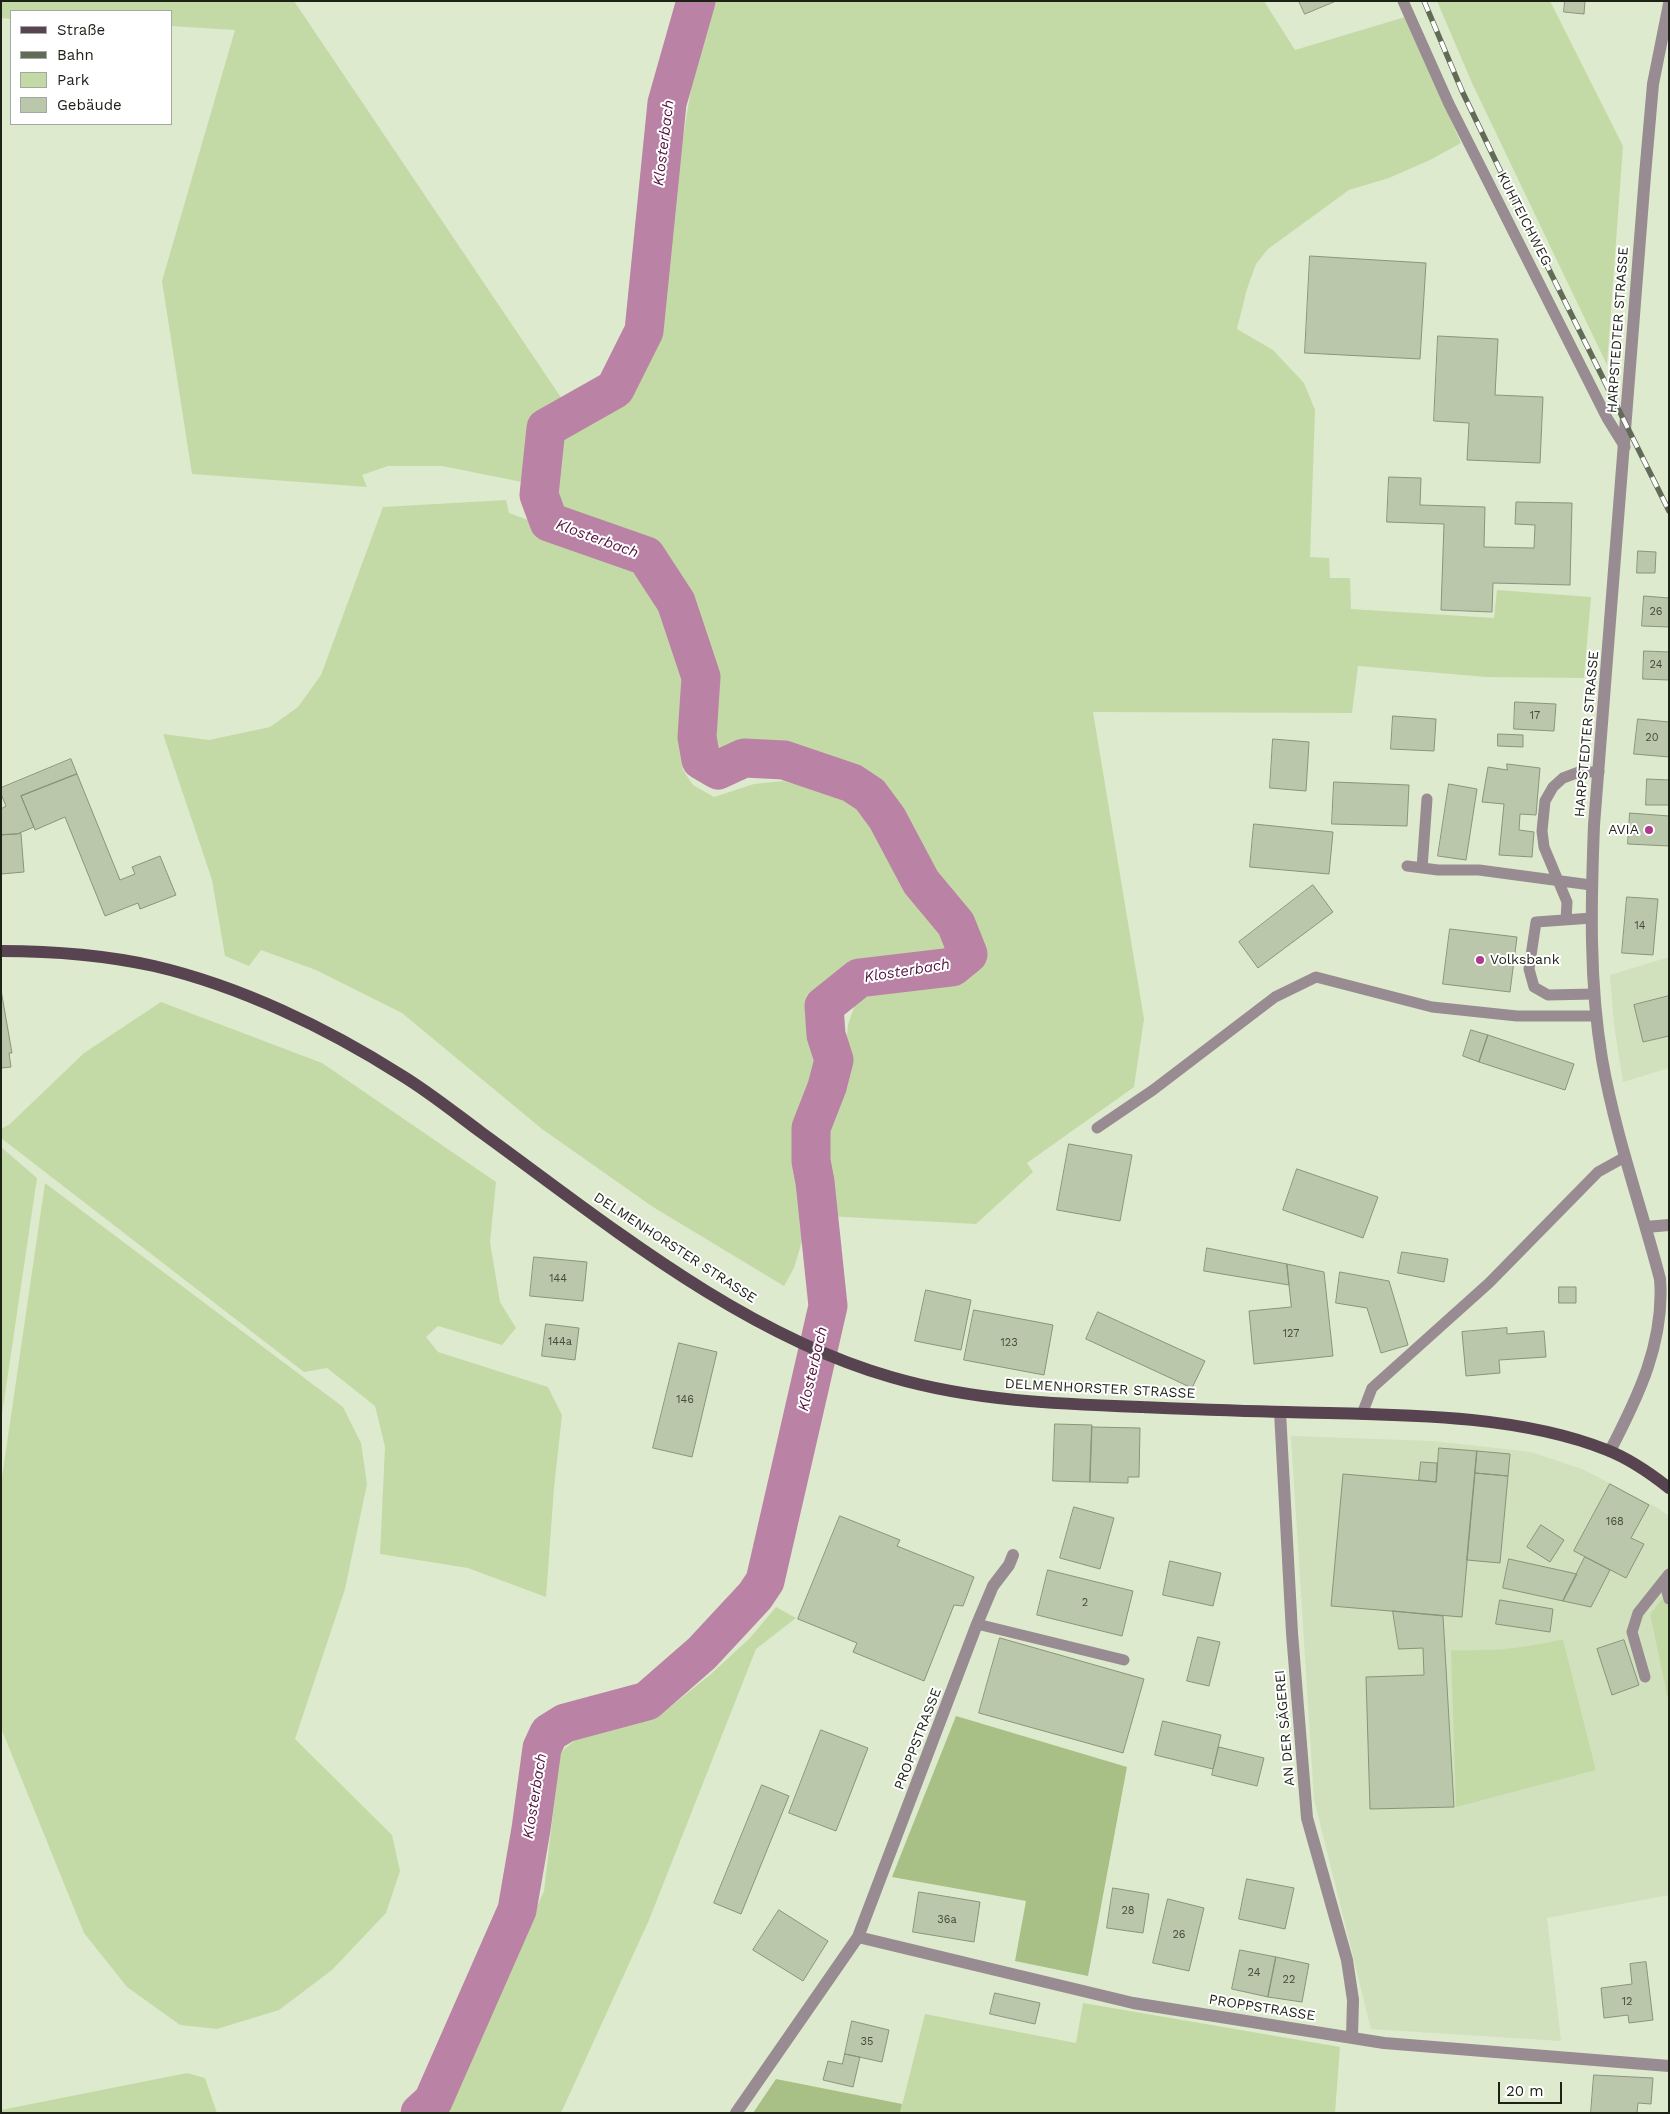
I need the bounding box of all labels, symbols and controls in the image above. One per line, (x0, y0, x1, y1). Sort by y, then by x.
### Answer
legend (10, 10, 172, 125)
text: Straße (57, 21, 105, 39)
text: Bahn (57, 46, 94, 64)
text: Park (57, 71, 89, 89)
text: Gebäude (57, 96, 122, 114)
water label: Klosterbach (650, 99, 678, 187)
street label: KUHTEICHWEG (1493, 169, 1555, 269)
street label: HARPSTEDTER STRASSE (1604, 246, 1632, 414)
water label: Klosterbach (553, 516, 641, 562)
house number: 26 (1649, 605, 1663, 619)
street label: HARPSTEDTER STRASSE (1571, 650, 1603, 818)
house number: 24 (1650, 658, 1662, 672)
house number: 17 (1530, 709, 1540, 723)
house number: 20 (1645, 731, 1659, 745)
place label: AVIA (1608, 822, 1639, 838)
marker: AVIA (1643, 824, 1655, 836)
house number: 14 (1634, 919, 1646, 933)
place label: Volksbank (1490, 952, 1560, 968)
marker: Volksbank (1474, 954, 1486, 966)
water label: Klosterbach (863, 955, 951, 987)
street label: DELMENHORSTER STRASSE (590, 1189, 760, 1307)
house number: 144 (549, 1272, 567, 1286)
water label: Klosterbach (795, 1325, 831, 1413)
house number: 127 (1283, 1327, 1299, 1341)
house number: 144a (548, 1335, 572, 1349)
house number: 123 (1000, 1336, 1018, 1350)
street label: DELMENHORSTER STRASSE (1004, 1376, 1196, 1402)
house number: 146 (676, 1393, 694, 1407)
house number: 168 (1606, 1515, 1624, 1529)
house number: 2 (1082, 1596, 1088, 1610)
street label: AN DER SÄGEREI (1272, 1669, 1298, 1787)
street label: PROPPSTRASSE (891, 1686, 945, 1792)
water label: Klosterbach (519, 1752, 551, 1840)
house number: 28 (1121, 1904, 1135, 1918)
house number: 36a (937, 1913, 957, 1927)
house number: 26 (1172, 1928, 1186, 1942)
house number: 24 (1248, 1966, 1260, 1980)
house number: 22 (1283, 1973, 1295, 1987)
street label: PROPPSTRASSE (1208, 1991, 1316, 2025)
house number: 12 (1622, 1995, 1632, 2009)
house number: 35 (861, 2035, 873, 2049)
scale bar (1500, 2072, 1564, 2104)
text: 20 m (1506, 2082, 1544, 2100)

